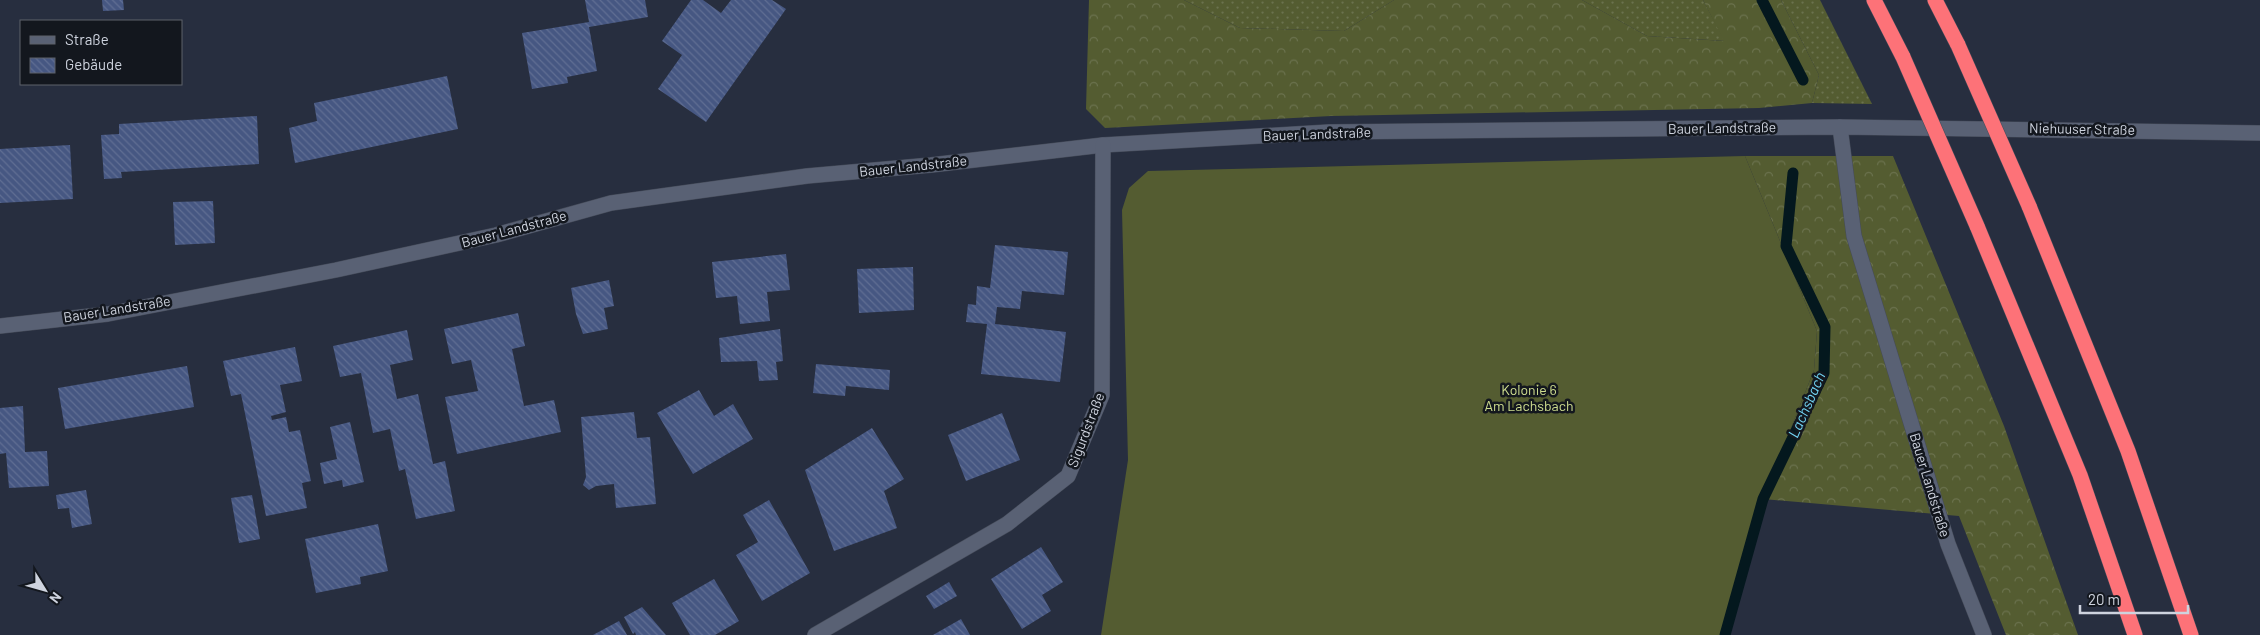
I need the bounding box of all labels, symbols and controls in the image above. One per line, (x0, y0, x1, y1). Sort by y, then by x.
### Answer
legend (20, 20, 182, 85)
text: Straße (65, 30, 109, 48)
text: Gebäude (65, 55, 122, 73)
street label: Bauer Landstraße (1668, 118, 1776, 137)
street label: Niehuuser Straße (2029, 119, 2135, 138)
street label: Bauer Landstraße (1263, 123, 1371, 144)
street label: Bauer Landstraße (858, 151, 968, 180)
street label: Bauer Landstraße (459, 206, 568, 251)
street label: Bauer Landstraße (62, 292, 172, 325)
water label: Lachsbach (1784, 369, 1829, 440)
park label: Kolonie 6 Am Lachsbach (1484, 381, 1574, 414)
street label: Sigurdstraße (1063, 390, 1108, 470)
street label: Bauer Landstraße (1907, 431, 1954, 539)
north arrow (20, 565, 70, 615)
scale bar (2080, 582, 2188, 614)
text: N (46, 589, 65, 607)
text: 20 m (2088, 590, 2120, 608)

